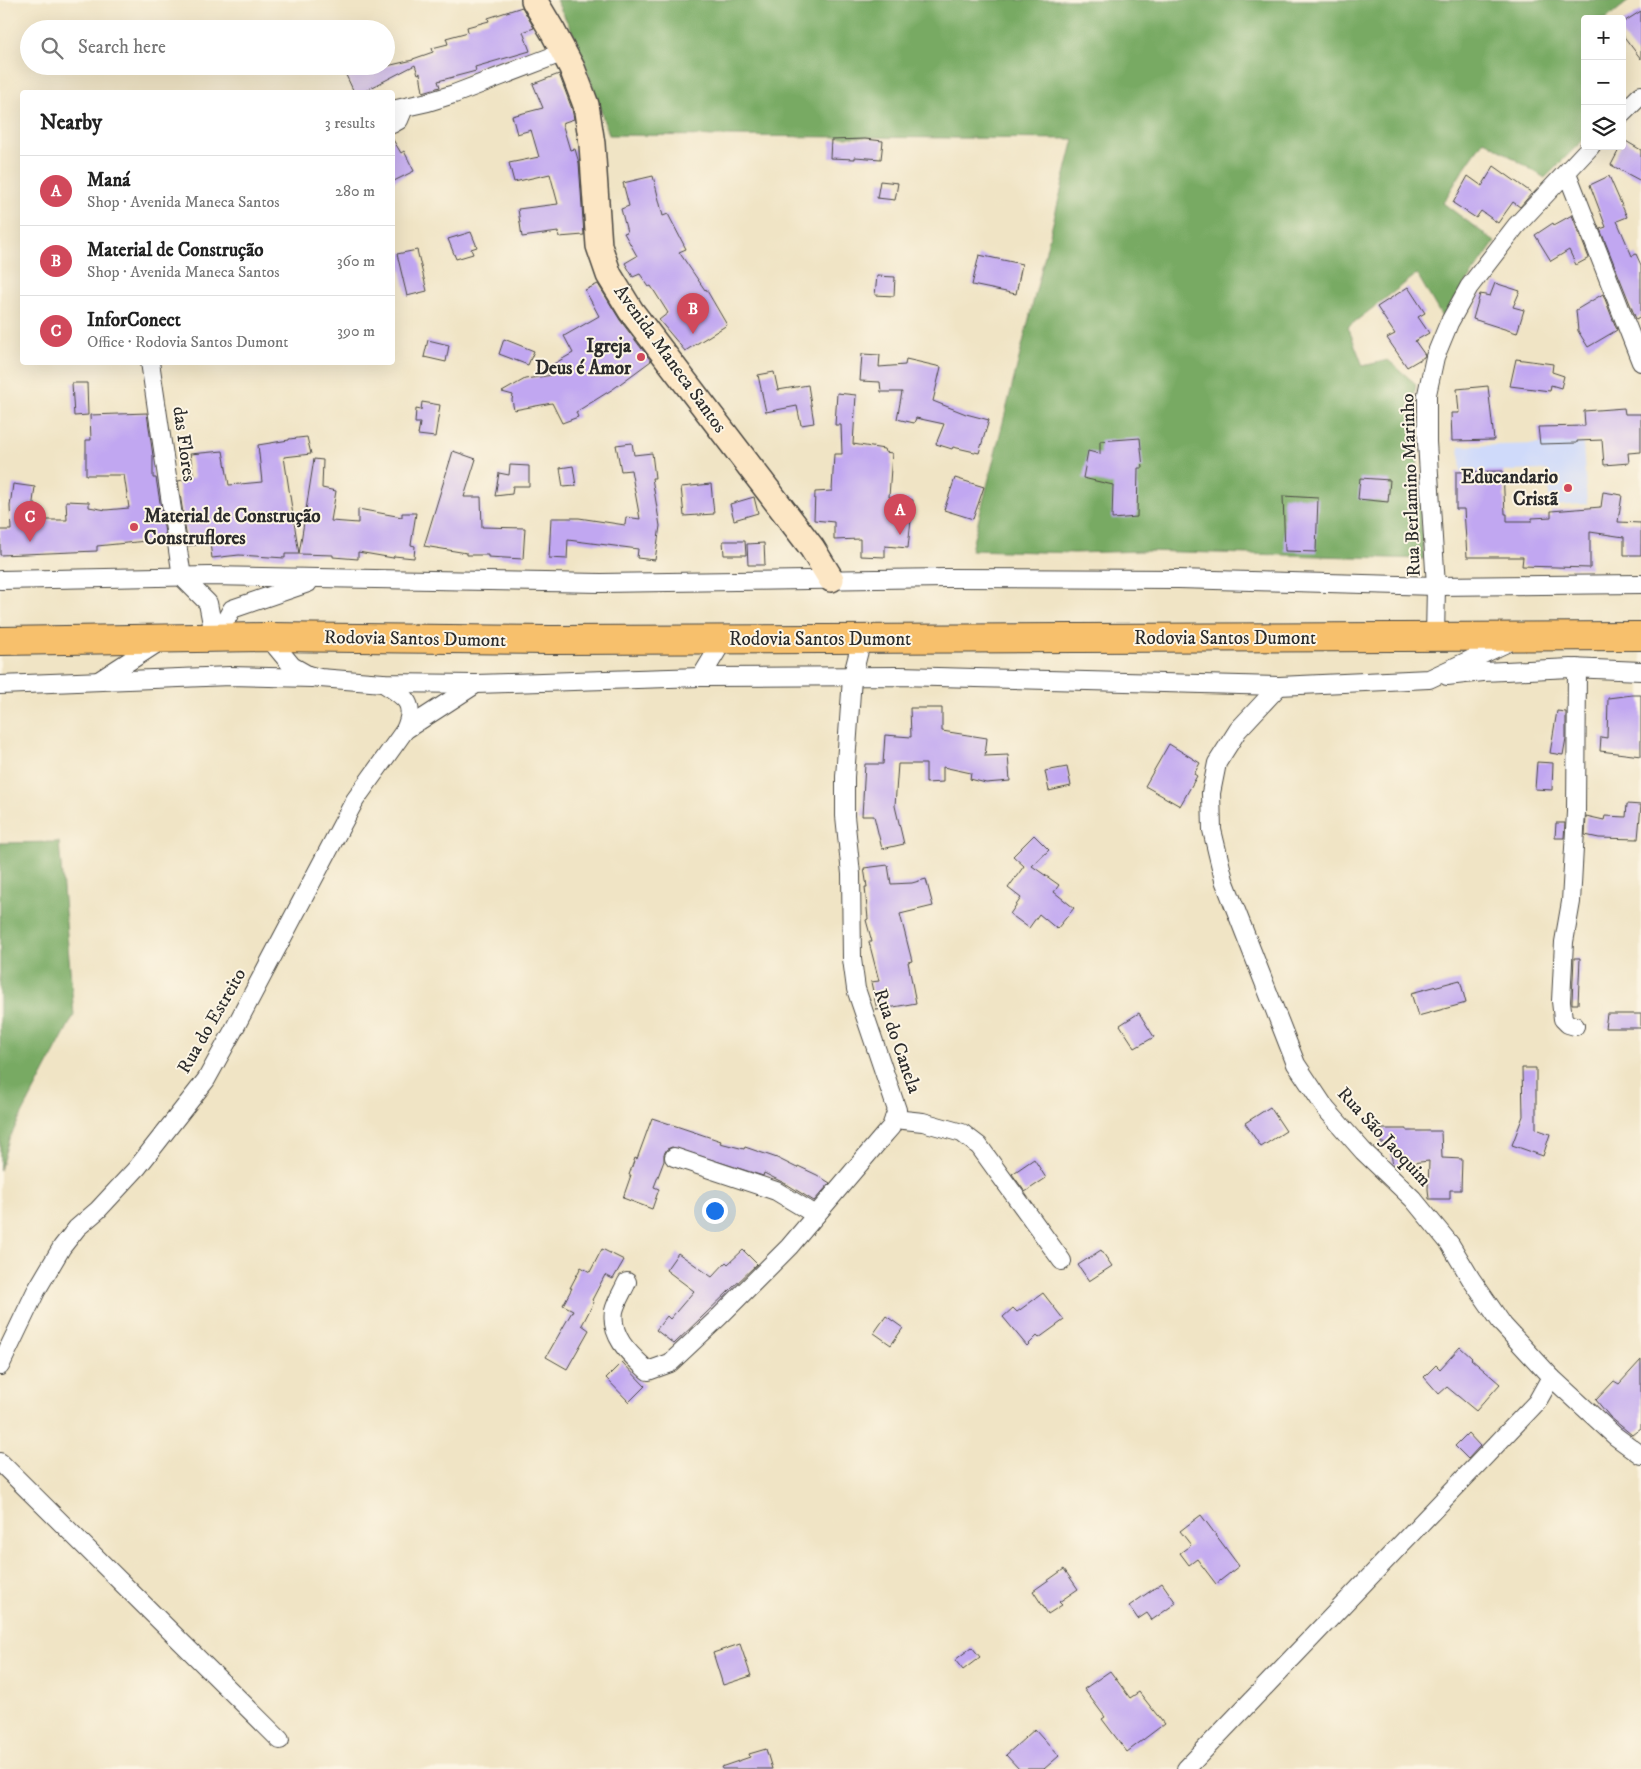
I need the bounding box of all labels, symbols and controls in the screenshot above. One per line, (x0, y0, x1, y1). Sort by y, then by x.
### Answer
map controls (1581, 15, 1626, 150)
button: + (1581, 15, 1626, 60)
search box (20, 20, 395, 75)
icon: search (38, 34, 66, 62)
text: Search here (78, 36, 166, 59)
button: − (1581, 60, 1626, 105)
button: layers (1581, 105, 1626, 150)
text: Nearby (40, 110, 102, 136)
text: 3 results (325, 113, 375, 133)
text: Maná (87, 169, 130, 192)
text: A (51, 181, 61, 201)
text: 280 m (335, 181, 375, 201)
text: Shop · Avenida Maneca Santos (87, 192, 280, 212)
text: Material de Construção (87, 239, 264, 262)
text: B (51, 251, 61, 271)
text: 360 m (337, 251, 375, 271)
text: Shop · Avenida Maneca Santos (87, 262, 280, 282)
street label: Avenida Maneca Santos (609, 280, 731, 438)
pin: B (677, 293, 709, 334)
text: InforConect (87, 309, 181, 332)
text: C (51, 321, 61, 341)
text: 390 m (337, 321, 375, 341)
text: Office · Rodovia Santos Dumont (87, 332, 288, 352)
place label: Igreja Deus é Amor (535, 335, 632, 380)
marker: Igreja Deus é Amor (635, 351, 647, 363)
street label: Rua Berlamino Marinho (1396, 393, 1426, 577)
street label: das Flores (167, 405, 201, 483)
place label: Educandario Cristã (1461, 466, 1559, 511)
marker: Educandario Cristã (1562, 482, 1574, 494)
pin: A (884, 494, 916, 535)
pin: C (14, 501, 46, 542)
place label: Material de Construção Construflores (144, 505, 321, 550)
marker: Material de Construção Construflores (128, 521, 140, 533)
street label: Rodovia Santos Dumont (324, 626, 506, 652)
street label: Rodovia Santos Dumont (1134, 627, 1316, 650)
street label: Rodovia Santos Dumont (729, 628, 911, 651)
street label: Rua do Estreito (173, 964, 251, 1078)
street label: Rua do Canela (868, 986, 926, 1096)
street label: Rua São Jaoquim (1331, 1083, 1436, 1192)
your location (702, 1198, 728, 1224)

